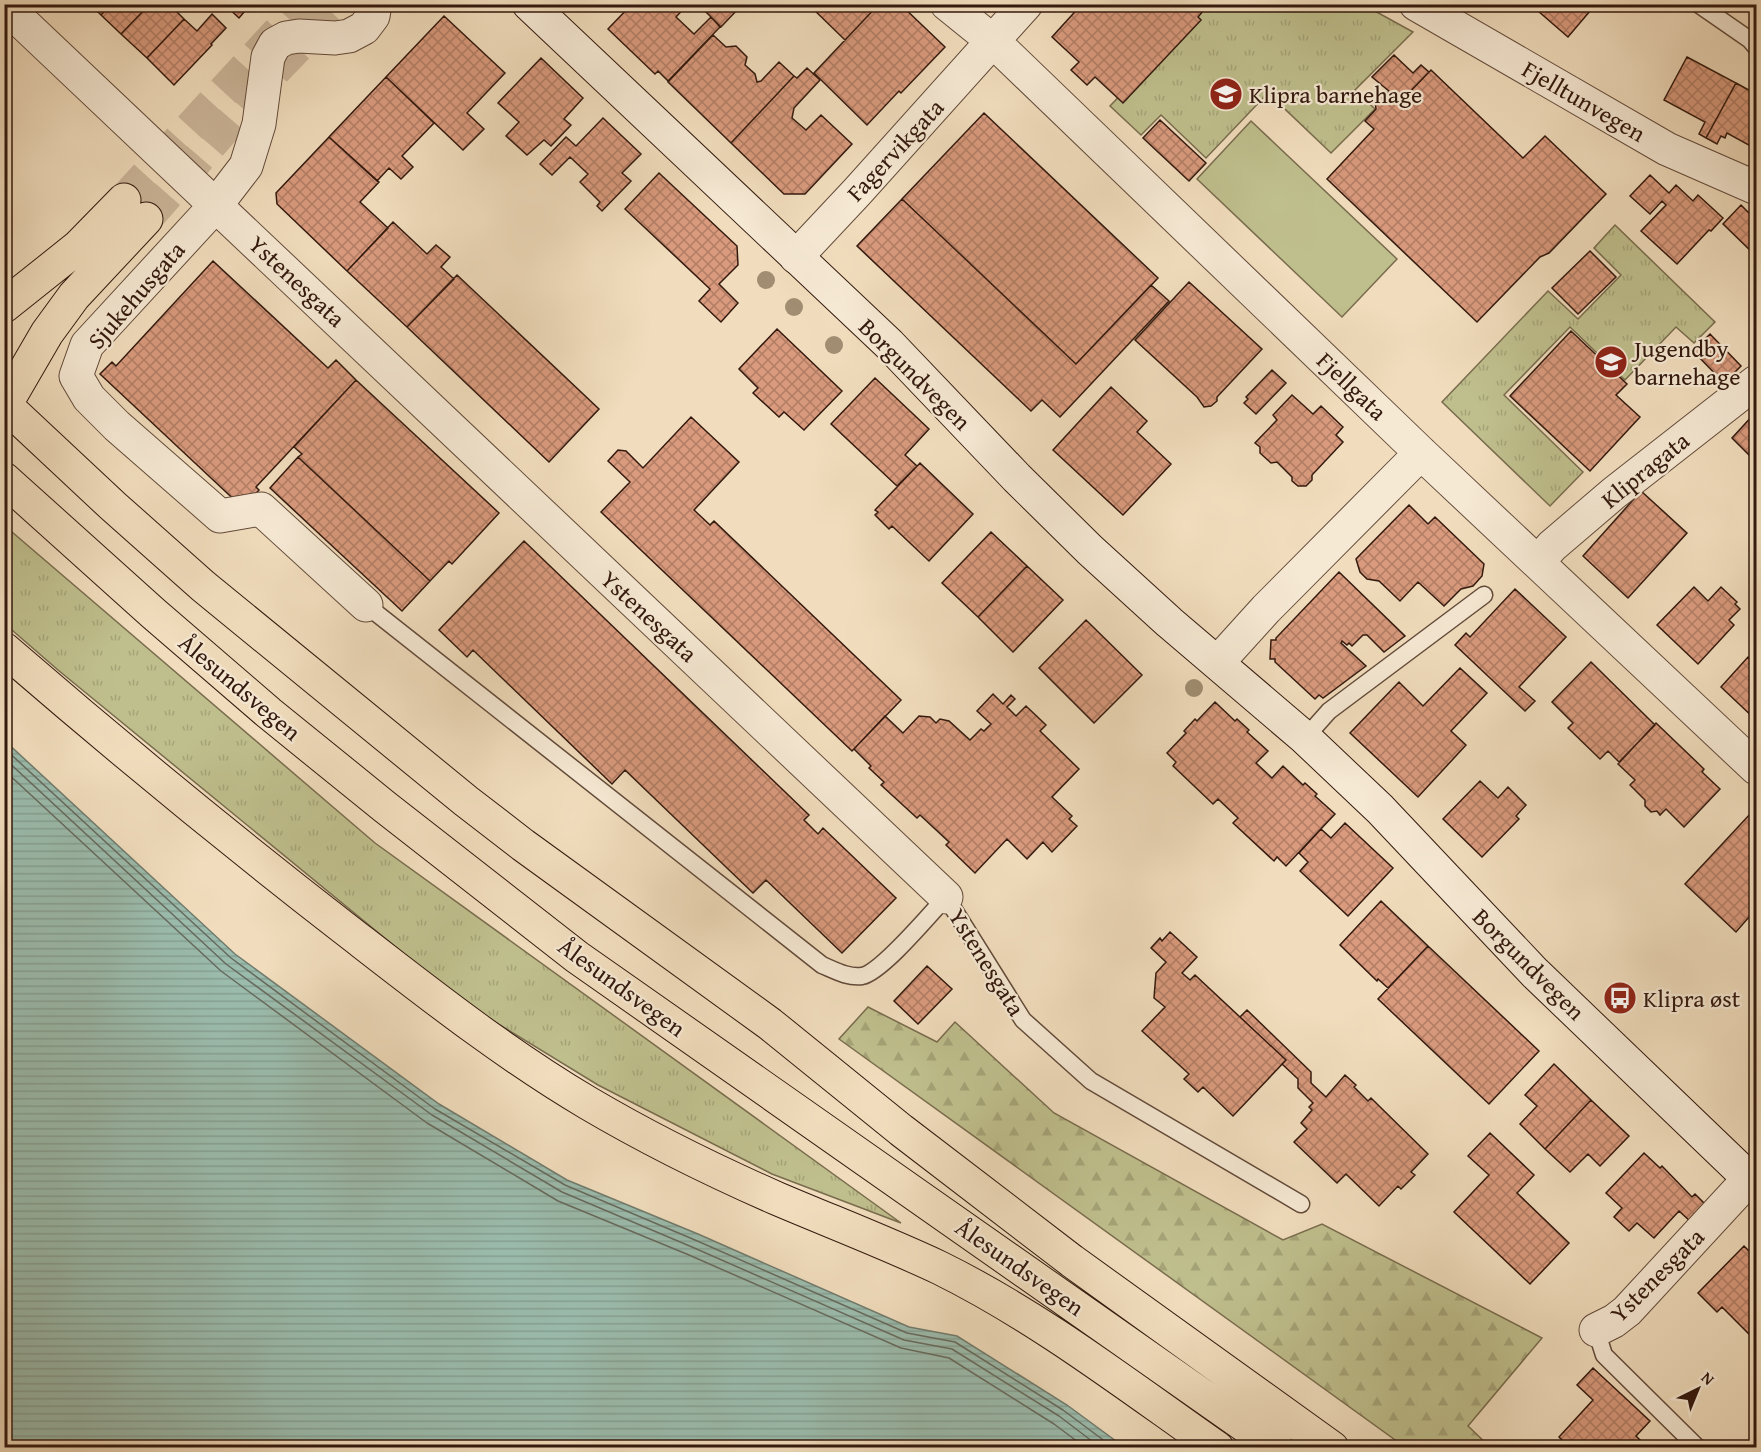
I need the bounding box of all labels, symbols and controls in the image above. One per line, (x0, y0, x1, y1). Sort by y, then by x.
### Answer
street label: Fjelltunvegen (1516, 52, 1653, 151)
school or university icon: Klipra barnehage (1208, 76, 1244, 112)
place label: Klipra barnehage (1249, 77, 1422, 112)
street label: Fagervikgata (838, 90, 952, 209)
street label: Ystenesgata (241, 227, 354, 336)
street label: Sjukehusgata (79, 233, 193, 357)
street label: Borgundvegen (851, 310, 979, 438)
place label: Jugendby barnehage (1631, 331, 1740, 394)
street label: Fjellgata (1309, 344, 1396, 429)
school or university icon: Jugendby barnehage (1593, 344, 1629, 380)
street label: Klipragata (1593, 423, 1697, 517)
street label: Ystenesgata (593, 562, 706, 671)
street label: Ålesundsvegen (171, 625, 309, 749)
street label: Borgundvegen (1465, 900, 1593, 1028)
street label: Ystenesgata (940, 901, 1034, 1023)
street label: Ålesundsvegen (551, 929, 693, 1046)
bus stop icon: Klipra øst (1602, 980, 1638, 1016)
place label: Klipra øst (1643, 981, 1741, 1016)
street label: Ålesundsvegen (948, 1210, 1092, 1325)
street label: Ystenesgata (1602, 1219, 1713, 1330)
north arrow (1668, 1359, 1728, 1419)
text: N (1696, 1366, 1721, 1391)

